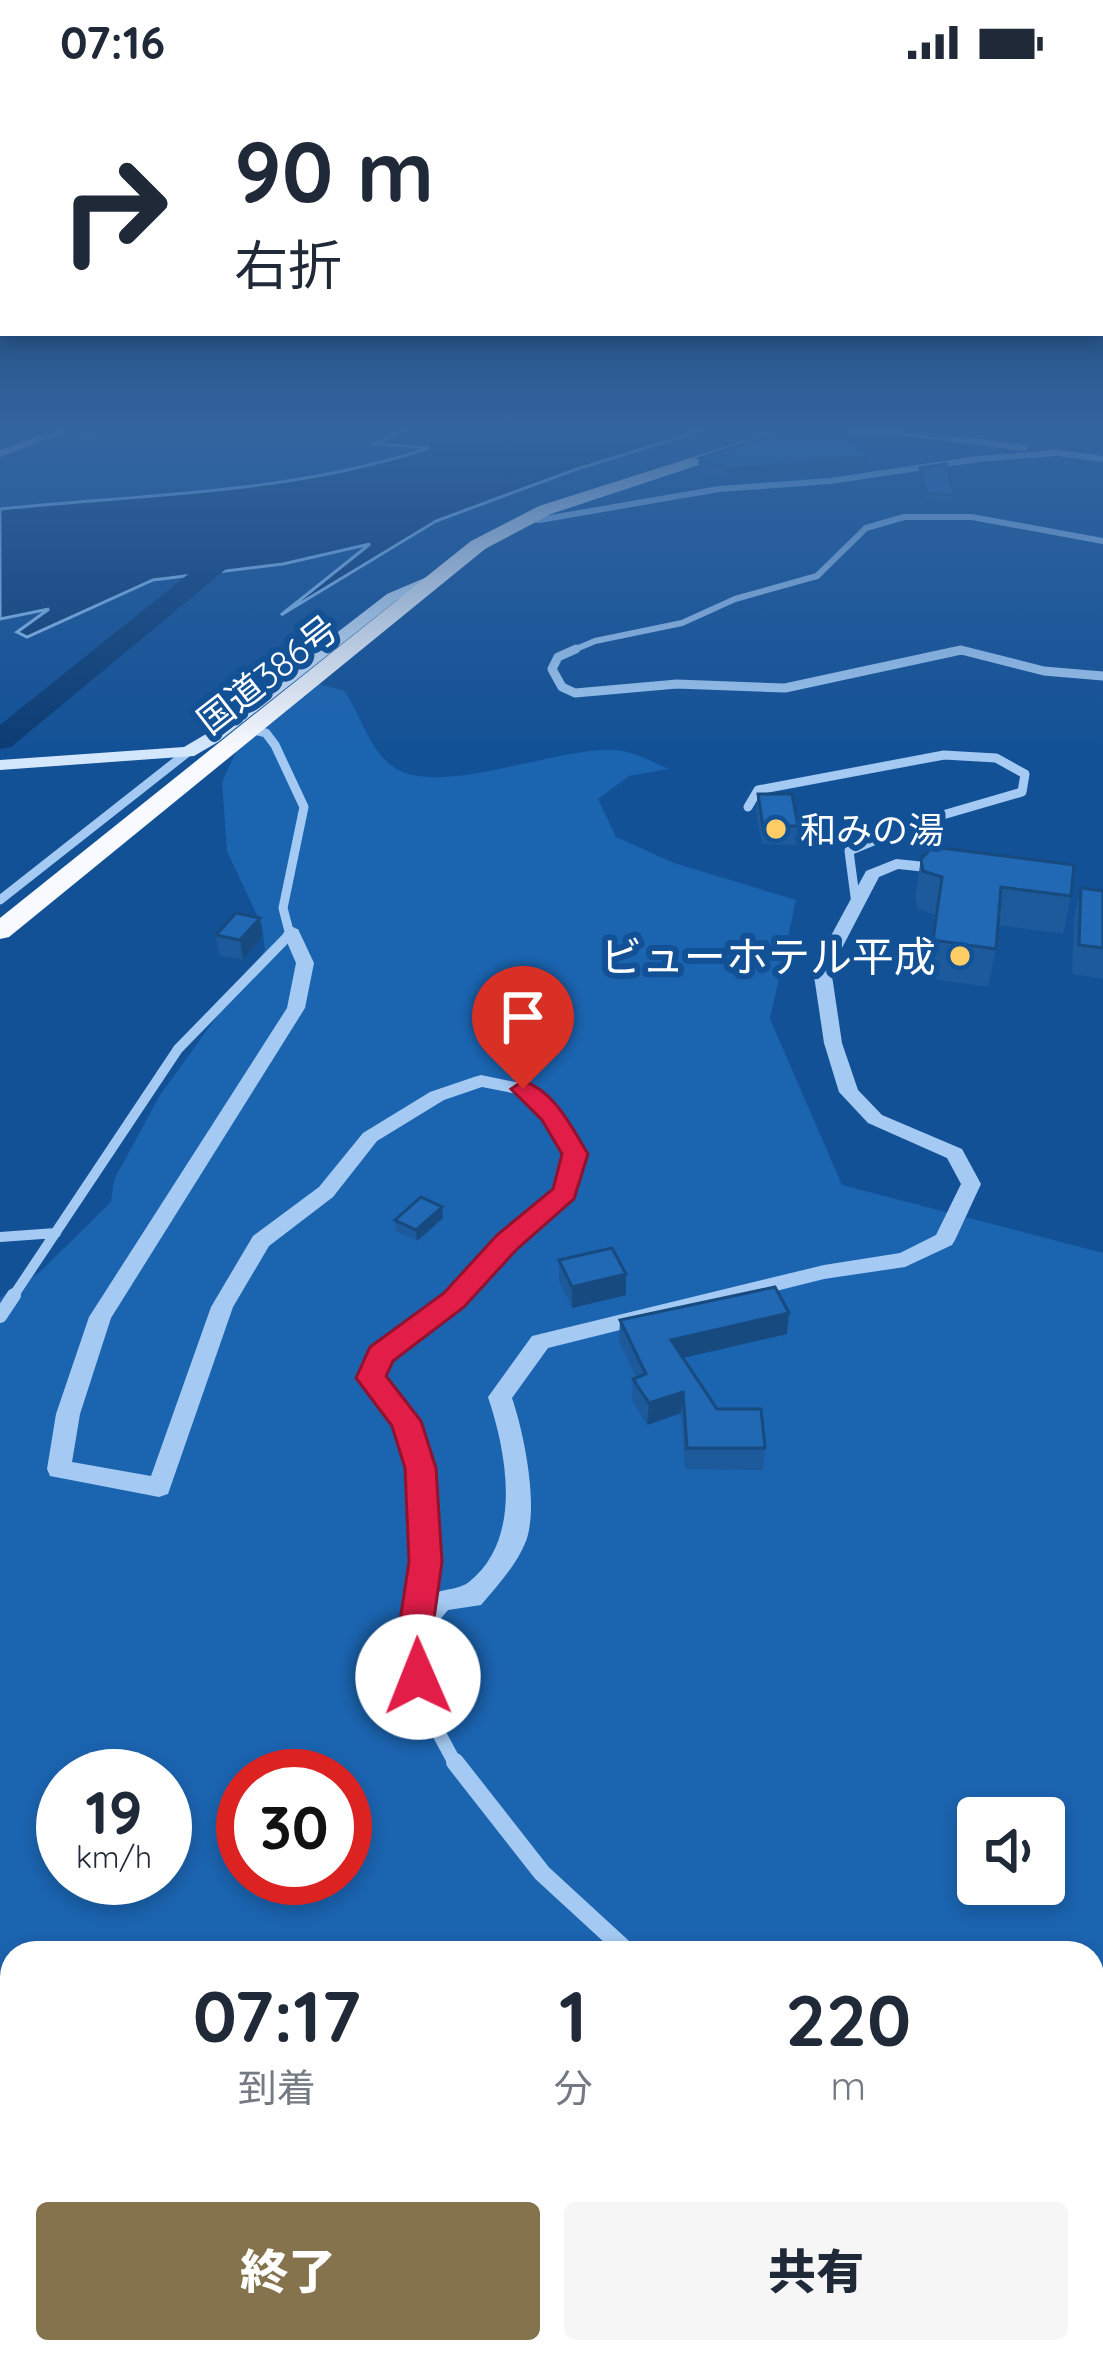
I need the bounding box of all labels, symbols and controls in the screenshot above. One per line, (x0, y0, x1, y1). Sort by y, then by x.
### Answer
text: 07:16 (60, 14, 165, 70)
text: 90 m (234, 118, 434, 223)
icon: right (36, 132, 192, 288)
text: 右折 (234, 231, 342, 299)
street label: 国道386号 (188, 605, 346, 743)
place label: 和みの湯 (800, 807, 944, 852)
marker: 和みの湯 (763, 816, 789, 842)
place label: ビューホテル平成 (600, 930, 936, 983)
marker: ビューホテル平成 (947, 943, 973, 969)
pin (472, 966, 574, 1089)
icon: arrive (490, 984, 556, 1050)
position arrow (355, 1614, 481, 1740)
speed limit sign: 30 (216, 1749, 372, 1905)
text: 19 (85, 1774, 143, 1849)
map controls (957, 1797, 1065, 1905)
button: sound (957, 1797, 1065, 1905)
text: km/h (76, 1838, 152, 1876)
text: 07:17 (193, 1970, 361, 2060)
text: 1 (559, 1970, 587, 2060)
text: 220 (785, 1974, 911, 2064)
text: m (830, 2061, 866, 2110)
text: 到着 (238, 2063, 316, 2112)
text: 分 (553, 2063, 592, 2112)
button: 終了 (36, 2202, 540, 2340)
button: 共有 (564, 2202, 1068, 2340)

